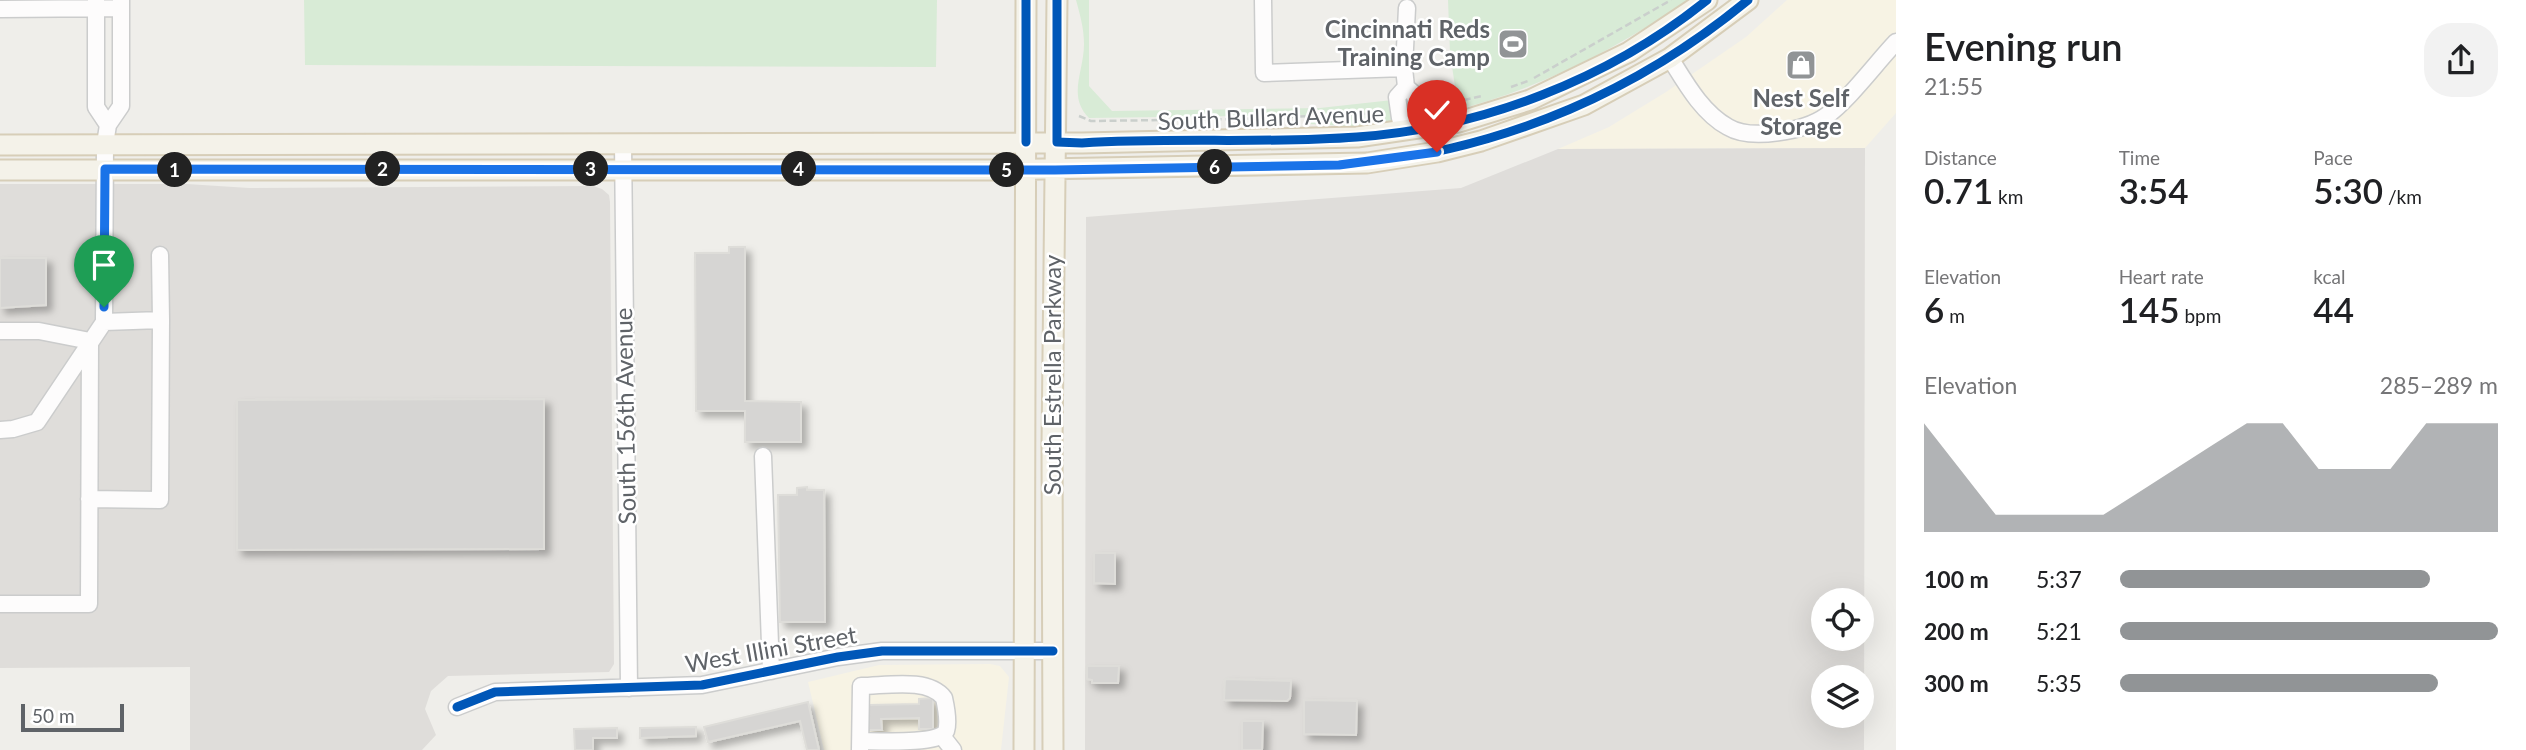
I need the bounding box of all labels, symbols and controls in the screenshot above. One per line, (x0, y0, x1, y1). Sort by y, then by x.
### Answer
place label: Cincinnati Reds Training Camp (1325, 14, 1490, 71)
text: Evening run (1924, 23, 2123, 69)
button: share (2424, 23, 2498, 97)
sports icon: Cincinnati Reds Training Camp (1496, 27, 1530, 61)
shop icon: Nest Self Storage (1784, 48, 1818, 82)
text: 21:55 (1924, 72, 1983, 100)
pin (1407, 80, 1467, 152)
place label: Nest Self Storage (1753, 83, 1850, 140)
icon: check (1418, 91, 1456, 129)
street label: South Bullard Avenue (1157, 98, 1385, 135)
text: Distance (1924, 146, 1997, 169)
text: Time (2119, 146, 2160, 169)
text: Pace (2313, 146, 2353, 169)
pin: 6 (1198, 150, 1232, 184)
pin: 1 (158, 152, 192, 188)
pin: 2 (366, 152, 400, 186)
pin: 3 (574, 152, 608, 186)
pin: 4 (782, 152, 816, 186)
pin: 5 (990, 152, 1024, 188)
text: 6 (1209, 155, 1220, 178)
text: 2 (377, 157, 388, 180)
text: 3 (585, 157, 596, 180)
text: 4 (793, 157, 804, 180)
text: 1 (169, 158, 180, 181)
text: 5 (1001, 158, 1012, 181)
text: 0.71 (1924, 169, 1993, 211)
text: 3:54 (2119, 169, 2188, 211)
text: 5:30 (2313, 169, 2383, 211)
text: km (1993, 185, 2023, 208)
text: /km (2383, 185, 2422, 208)
pin (74, 235, 134, 307)
icon: arrive (85, 246, 123, 284)
street label: South Estrella Parkway (1037, 254, 1066, 495)
text: Elevation (1924, 265, 2001, 288)
text: Heart rate (2119, 265, 2204, 288)
text: kcal (2313, 265, 2345, 288)
text: 6 (1924, 288, 1944, 330)
text: 145 (2119, 288, 2180, 330)
text: 44 (2313, 288, 2354, 330)
text: m (1944, 304, 1965, 327)
text: bpm (2180, 304, 2221, 327)
street label: South 156th Avenue (608, 307, 641, 525)
text: Elevation (1924, 371, 2017, 399)
text: 285–289 m (2380, 371, 2498, 399)
text: 100 m (1924, 565, 1989, 593)
text: 5:37 (2036, 565, 2082, 593)
map controls (1811, 588, 1874, 728)
button: locate (1811, 588, 1874, 651)
text: 200 m (1924, 617, 1989, 645)
text: 5:21 (2036, 617, 2082, 645)
street label: West Illini Street (683, 619, 859, 678)
button: layers (1811, 665, 1874, 728)
text: 300 m (1924, 669, 1989, 697)
text: 5:35 (2036, 669, 2082, 697)
scale bar (21, 701, 124, 733)
text: 50 m (32, 704, 75, 727)

